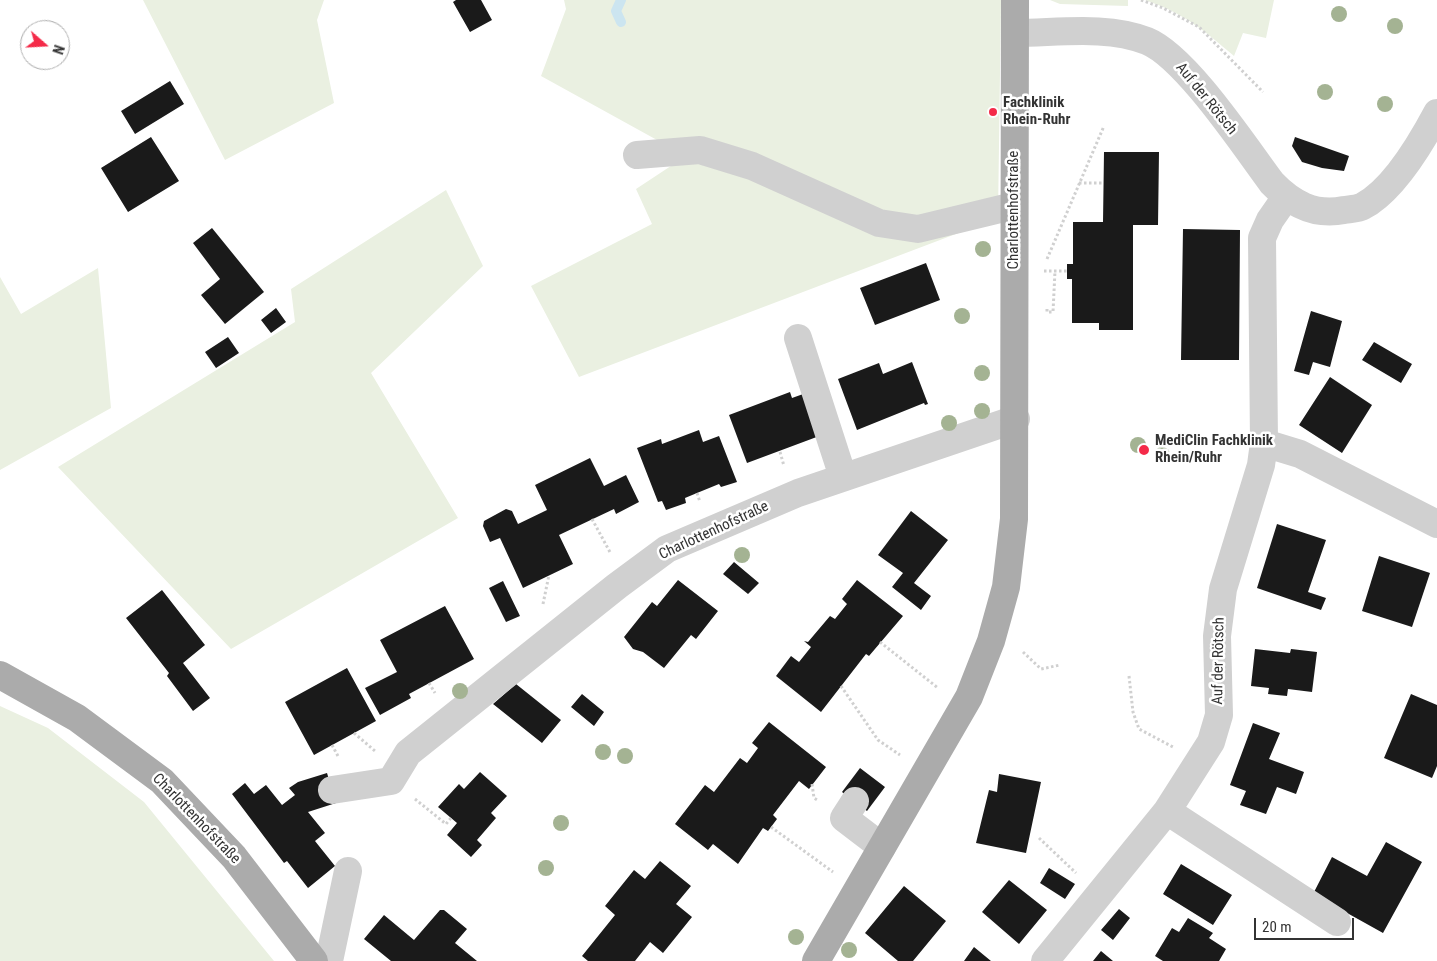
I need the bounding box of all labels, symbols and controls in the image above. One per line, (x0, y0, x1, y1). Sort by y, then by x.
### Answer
north arrow (20, 20, 70, 70)
text: N (49, 43, 67, 56)
street label: Auf der Rötsch (1171, 59, 1241, 139)
place label: Fachklinik Rhein-Ruhr (1003, 94, 1070, 129)
marker: Fachklinik Rhein-Ruhr (987, 106, 999, 118)
street label: Charlottenhofstraße (1005, 151, 1023, 269)
place label: MediClin Fachklinik Rhein/Ruhr (1155, 432, 1273, 467)
marker: MediClin Fachklinik Rhein/Ruhr (1137, 443, 1151, 457)
street label: Charlottenhofstraße (656, 498, 772, 564)
street label: Auf der Rötsch (1209, 617, 1229, 705)
street label: Charlottenhofstraße (148, 770, 244, 868)
scale bar (1257, 908, 1357, 940)
text: 20 m (1262, 918, 1292, 936)

